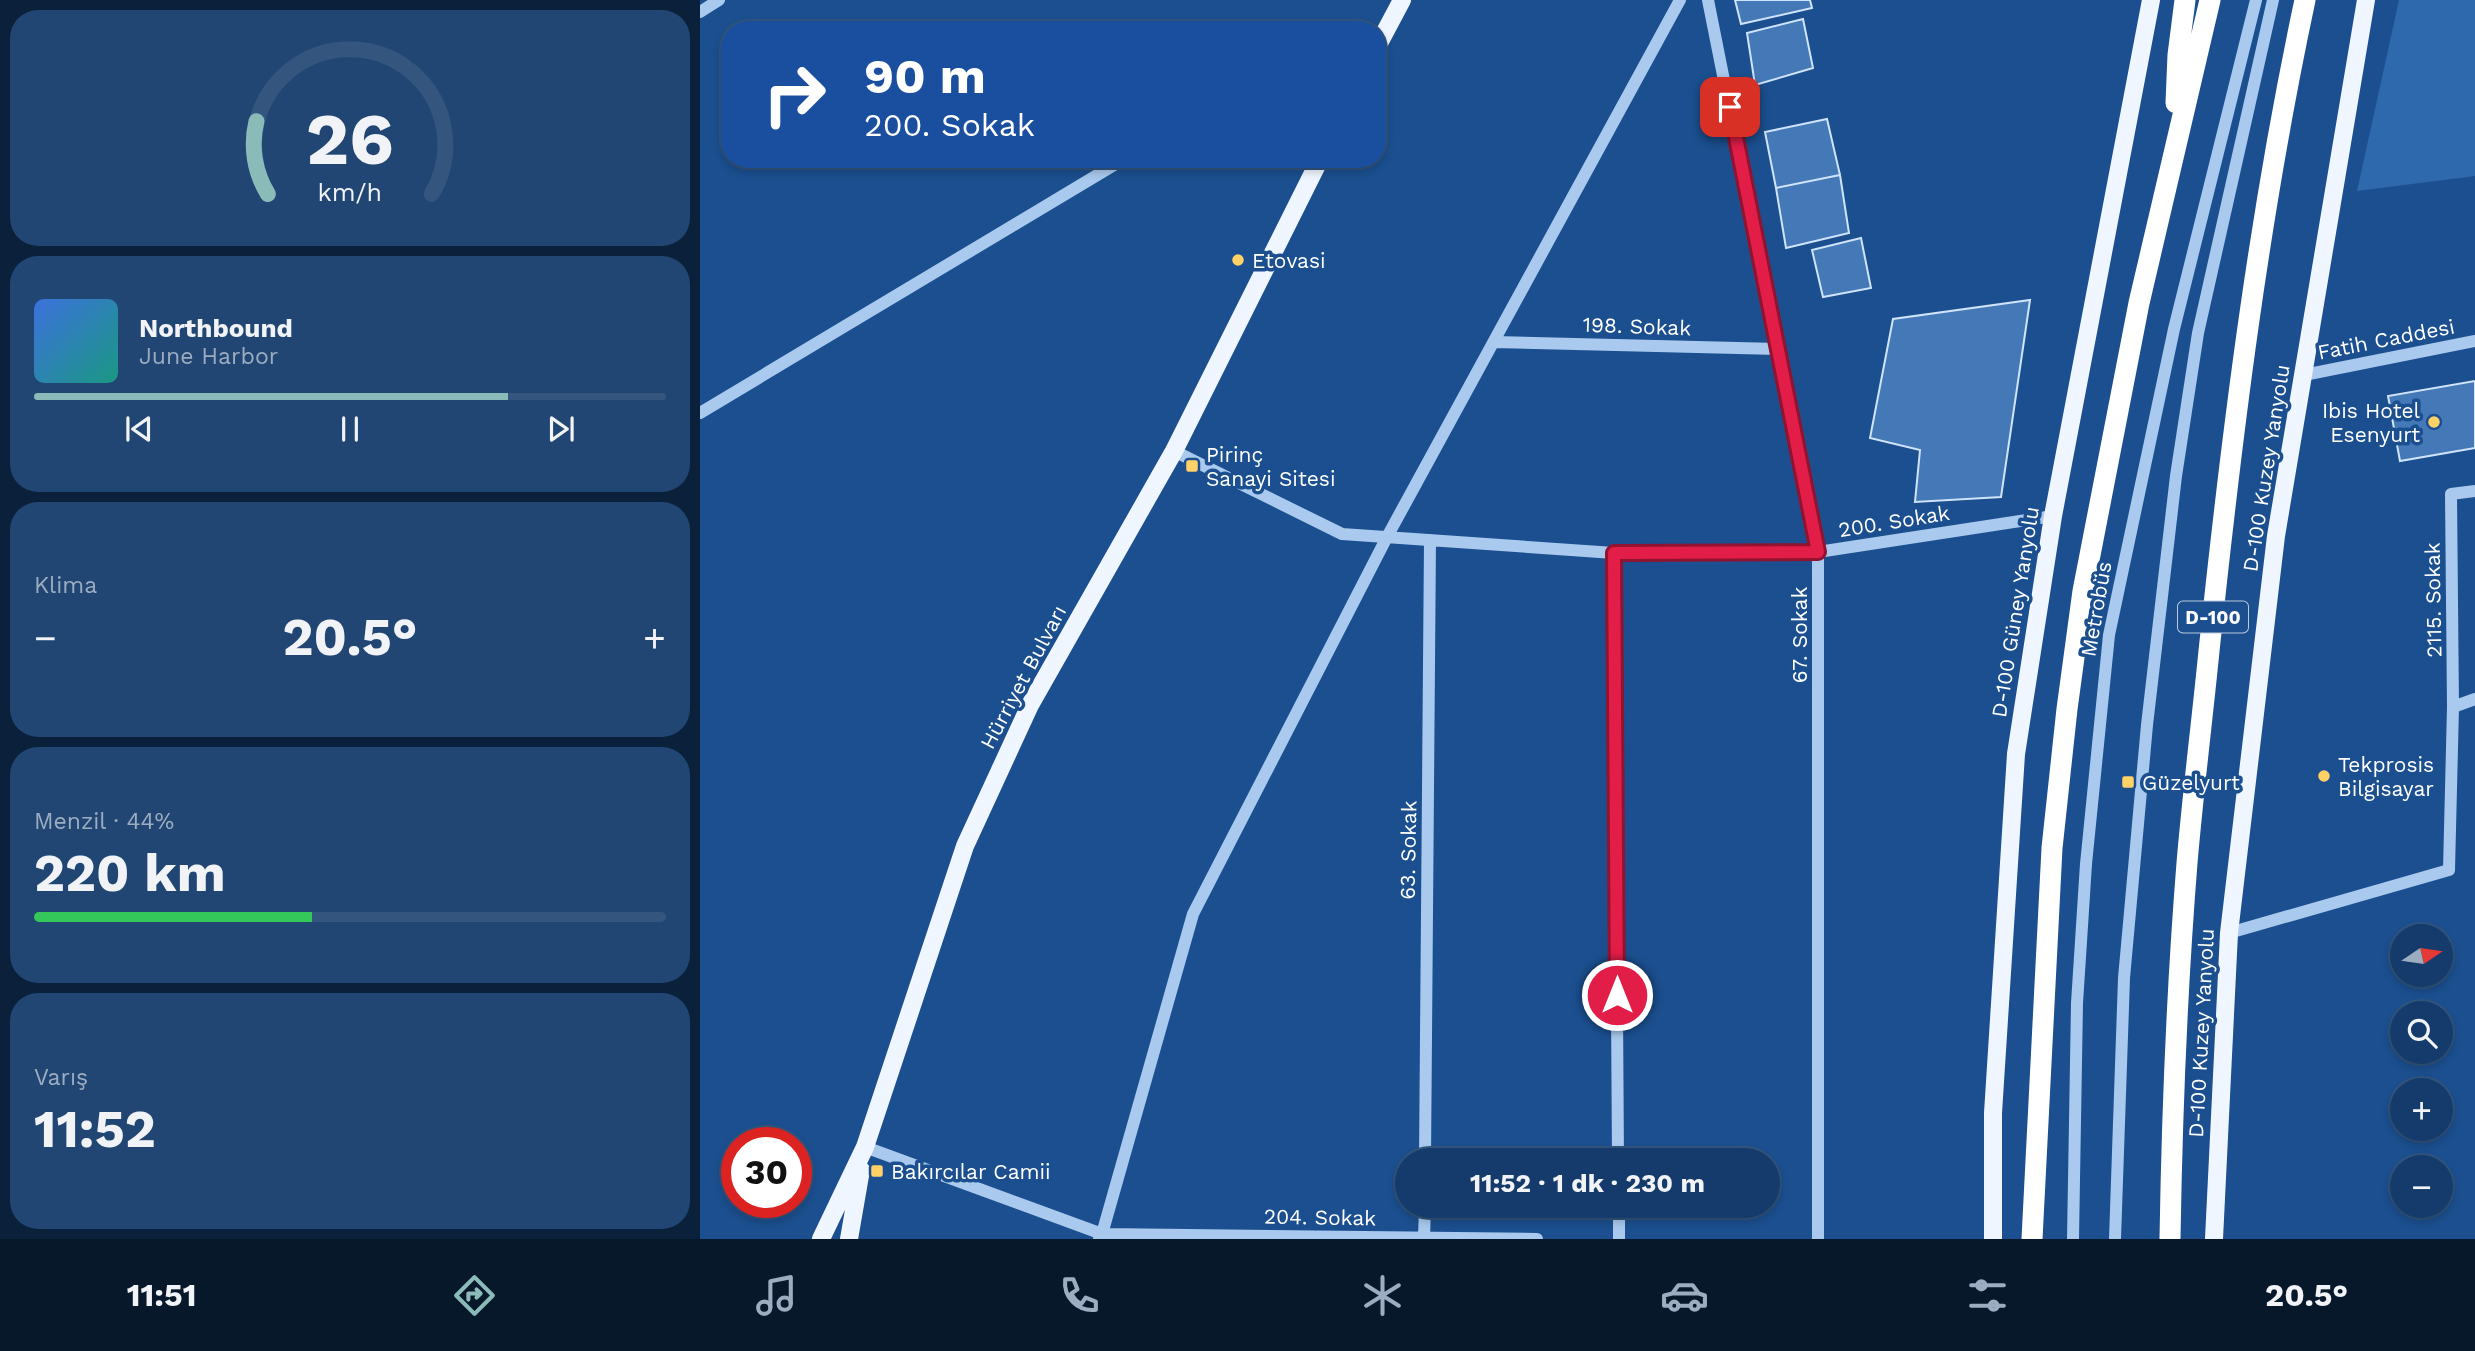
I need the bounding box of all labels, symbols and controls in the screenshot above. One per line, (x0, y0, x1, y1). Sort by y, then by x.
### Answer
text: 90 m (864, 47, 986, 105)
icon: right (749, 49, 840, 140)
pin (1700, 77, 1760, 137)
icon: arrive (1711, 88, 1749, 126)
text: 26 (306, 96, 394, 182)
text: 200. Sokak (864, 106, 1035, 144)
text: km/h (318, 178, 382, 207)
place label: Etovasi (1252, 248, 1326, 273)
marker: Etovasi (1230, 252, 1246, 268)
street label: 198. Sokak (1582, 312, 1692, 340)
text: Northbound (139, 313, 293, 343)
street label: Fatih Caddesi (2315, 313, 2457, 365)
text: June Harbor (139, 343, 278, 370)
street label: D-100 Kuzey Yanyolu (2237, 363, 2295, 573)
place label: Ibis Hotel Esenyurt (2322, 398, 2421, 447)
icon: previous (120, 410, 158, 448)
icon: pause (331, 410, 369, 448)
icon: next (542, 410, 580, 448)
marker: Ibis Hotel Esenyurt (2426, 414, 2442, 430)
place label: Pirinç Sanayi Sitesi (1206, 442, 1336, 491)
marker: Pirinç Sanayi Sitesi (1184, 458, 1200, 474)
street label: 200. Sokak (1837, 500, 1951, 542)
street label: D-100 Güney Yanyolu (1986, 505, 2044, 719)
street label: 2115. Sokak (2419, 542, 2447, 658)
street label: Metrobüs (2075, 559, 2117, 659)
text: Klima (34, 572, 97, 599)
street label: 67. Sokak (1787, 587, 1812, 683)
street label: Hürriyet Bulvarı (975, 601, 1071, 753)
road number: D-100 (2178, 602, 2248, 632)
text: 20.5° (282, 607, 418, 668)
text: − (34, 616, 57, 660)
text: + (643, 616, 666, 660)
place label: Tekprosis Bilgisayar (2338, 752, 2434, 801)
marker: Tekprosis Bilgisayar (2316, 768, 2332, 784)
place label: Güzelyurt (2142, 770, 2240, 795)
marker: Güzelyurt (2120, 774, 2136, 790)
street label: 63. Sokak (1395, 800, 1421, 900)
text: Menzil · 44% (34, 808, 174, 835)
text: 220 km (34, 843, 226, 904)
north arrow (2390, 924, 2454, 987)
map controls (2390, 924, 2453, 1218)
street label: D-100 Kuzey Yanyolu (2183, 928, 2219, 1138)
position arrow (1580, 958, 1654, 1032)
button: search (2390, 1001, 2453, 1064)
text: Varış (34, 1064, 88, 1091)
button: + (2390, 1078, 2453, 1141)
text: 11:52 (34, 1099, 156, 1160)
speed limit sign: 30 (721, 1127, 812, 1218)
button: − (2390, 1155, 2453, 1218)
place label: Bakırcılar Camii (891, 1159, 1051, 1184)
marker: Bakırcılar Camii (869, 1163, 885, 1179)
text: 11:52 · 1 dk · 230 m (1470, 1168, 1705, 1198)
street label: 204. Sokak (1264, 1204, 1376, 1230)
icon: directions (450, 1271, 499, 1320)
icon: music (752, 1271, 801, 1320)
icon: phone (1055, 1271, 1104, 1320)
icon: climate (1358, 1271, 1407, 1320)
icon: car (1660, 1271, 1709, 1320)
icon: filters (1963, 1271, 2012, 1320)
text: 11:51 (127, 1276, 196, 1314)
text: 20.5° (2265, 1276, 2348, 1314)

